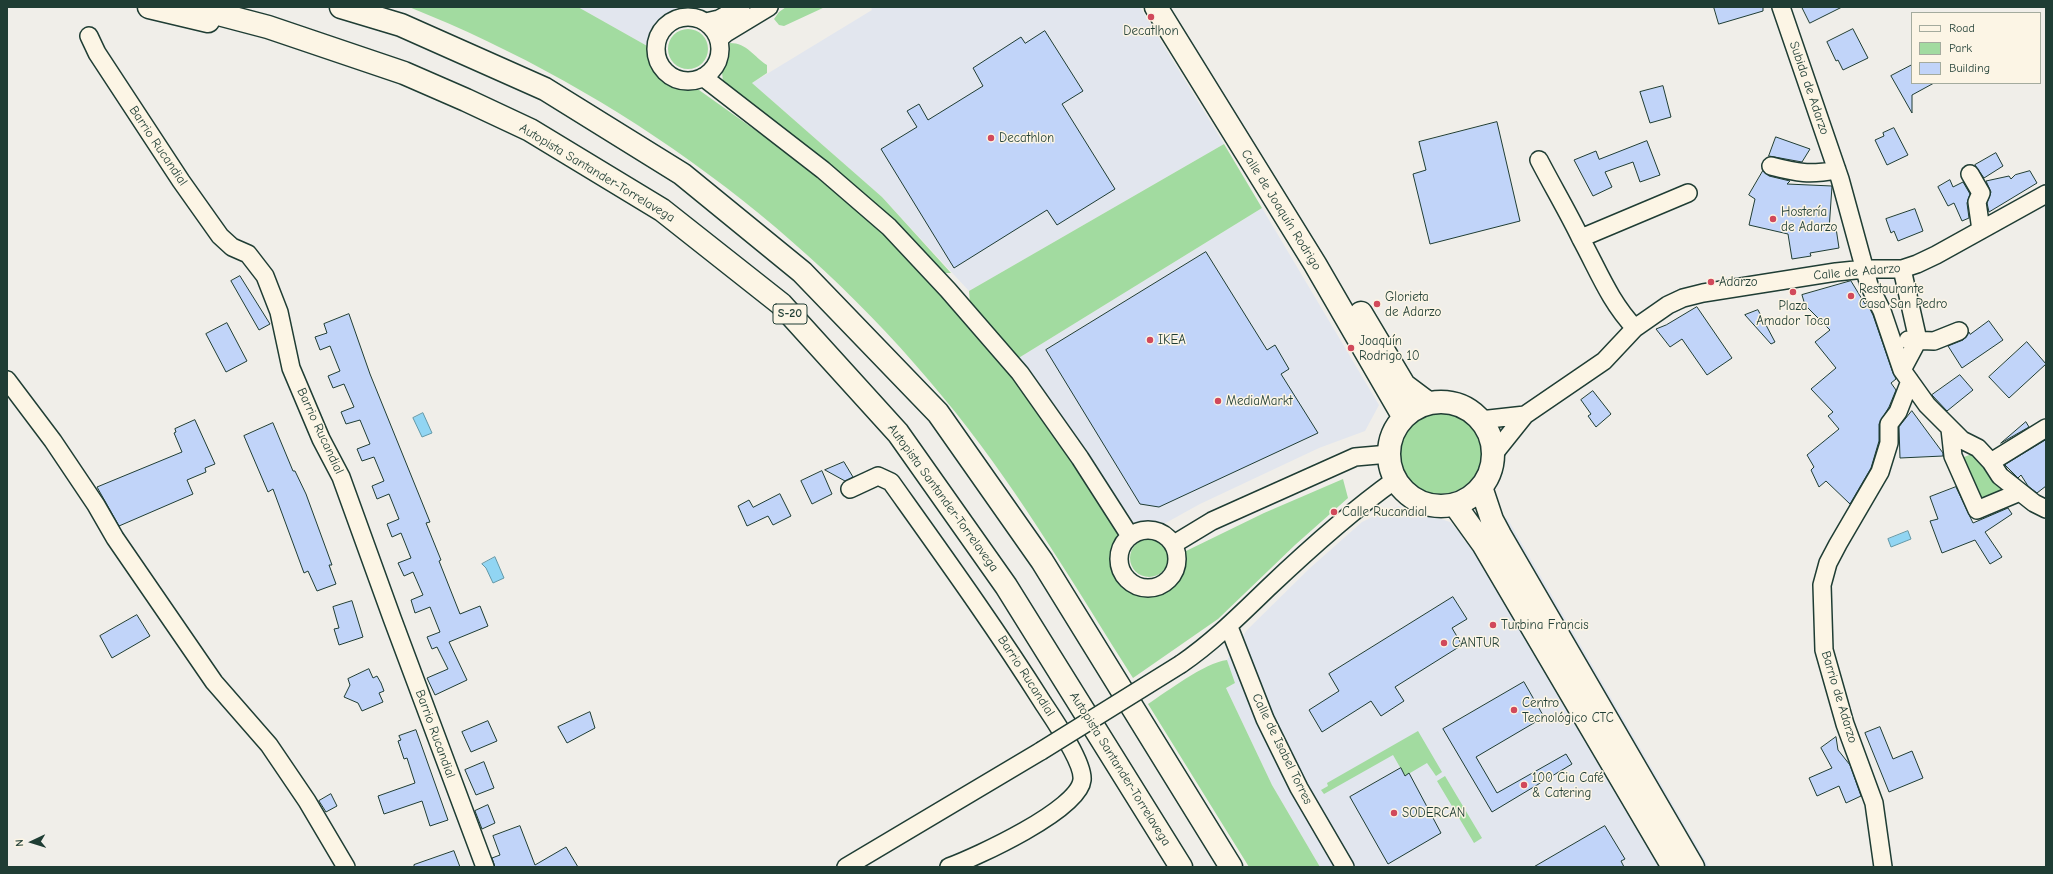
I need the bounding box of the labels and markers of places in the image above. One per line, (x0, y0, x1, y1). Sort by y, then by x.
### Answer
marker: Decatlhon (1146, 12, 1156, 22)
place label: Decatlhon (1123, 23, 1179, 39)
place label: Decathlon (999, 130, 1054, 146)
marker: Decathlon (986, 133, 996, 143)
place label: Hostería de Adarzo (1781, 204, 1837, 235)
marker: Hostería de Adarzo (1768, 214, 1778, 224)
place label: Adarzo (1719, 274, 1758, 290)
marker: Adarzo (1706, 277, 1716, 287)
place label: Restaurante Casa San Pedro (1859, 281, 1947, 312)
marker: Plaza Amador Toca (1788, 287, 1798, 297)
place label: Glorieta de Adarzo (1385, 289, 1441, 320)
marker: Restaurante Casa San Pedro (1846, 291, 1856, 301)
place label: Plaza Amador Toca (1756, 298, 1830, 329)
marker: Glorieta de Adarzo (1372, 299, 1382, 309)
place label: IKEA (1158, 332, 1186, 348)
place label: Joaquín Rodrigo 10 (1359, 333, 1420, 364)
marker: IKEA (1145, 335, 1155, 345)
marker: Joaquín Rodrigo 10 (1346, 343, 1356, 353)
place label: MediaMarkt (1226, 393, 1293, 409)
marker: MediaMarkt (1213, 396, 1223, 406)
place label: Calle Rucandial (1342, 504, 1427, 520)
marker: Calle Rucandial (1329, 507, 1339, 517)
place label: Turbina Francis (1501, 617, 1589, 633)
marker: Turbina Francis (1488, 620, 1498, 630)
place label: CANTUR (1452, 635, 1500, 651)
marker: CANTUR (1439, 638, 1449, 648)
place label: Centro Tecnológico CTC (1522, 695, 1614, 726)
marker: Centro Tecnológico CTC (1509, 705, 1519, 715)
place label: 100 Cia Café & Catering (1532, 770, 1604, 801)
marker: 100 Cia Café & Catering (1519, 780, 1529, 790)
place label: SODERCAN (1402, 805, 1465, 821)
marker: SODERCAN (1389, 808, 1399, 818)

